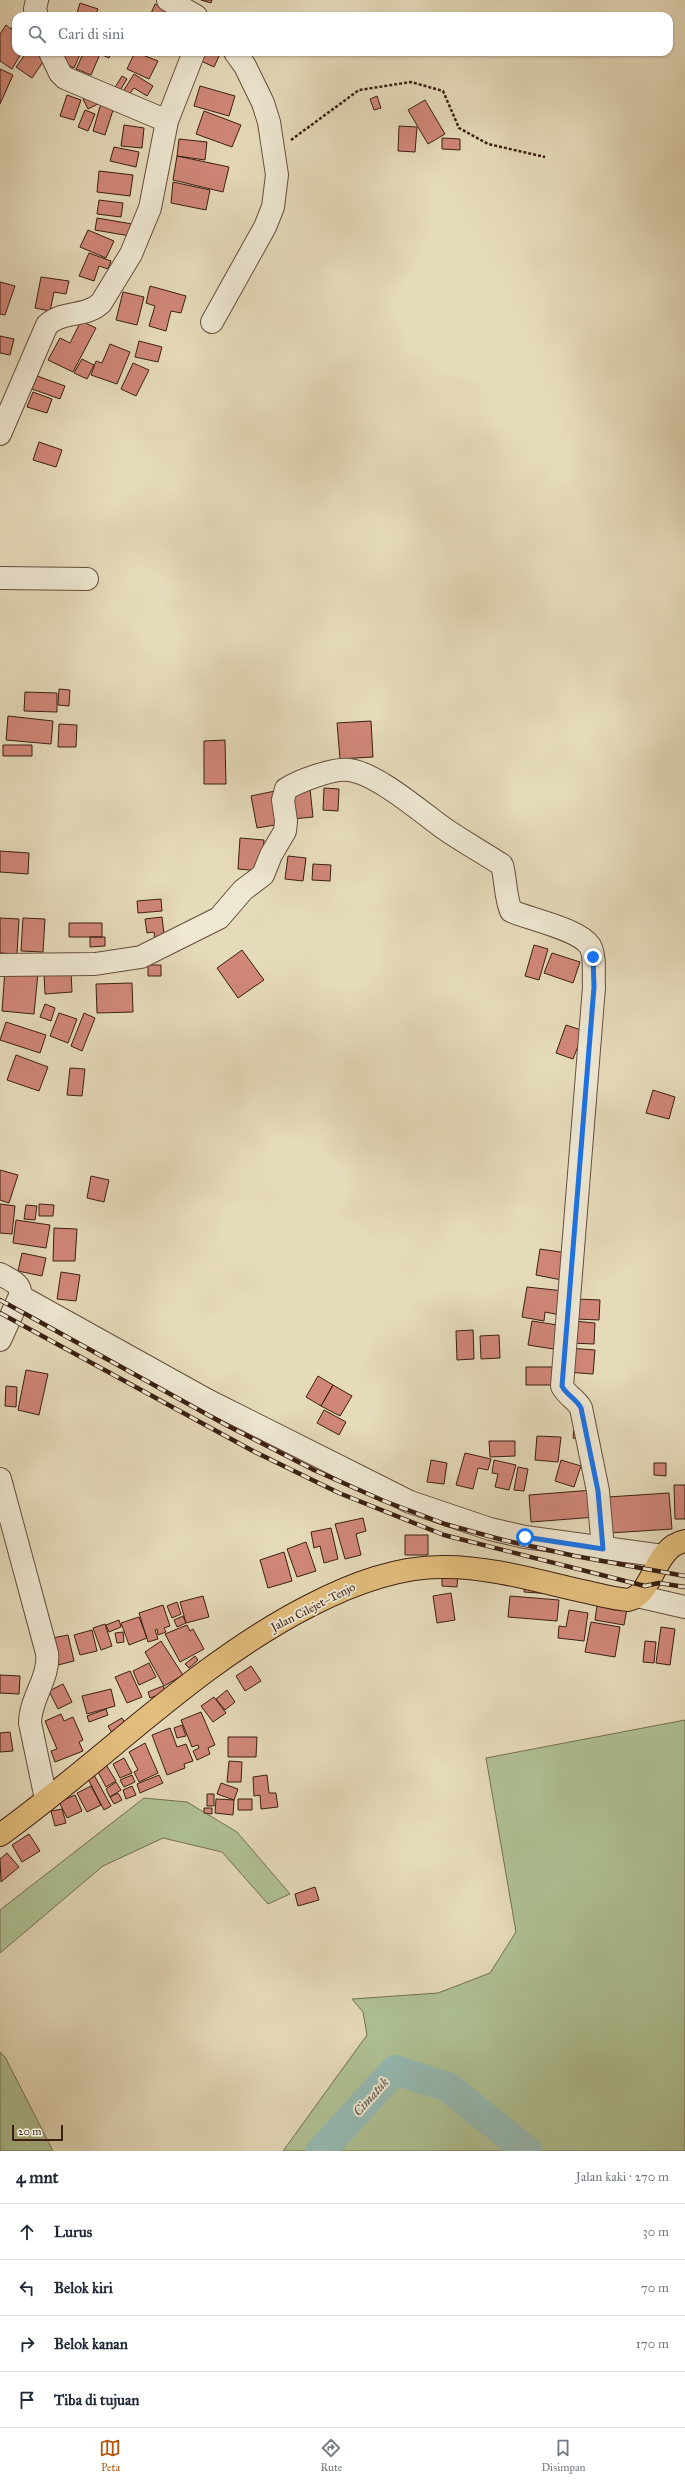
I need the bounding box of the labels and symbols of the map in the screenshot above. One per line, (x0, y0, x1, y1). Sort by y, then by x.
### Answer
route end (584, 948, 602, 966)
route start (516, 1528, 534, 1546)
street label: Jalan Cilejet–Tenjo (267, 1580, 358, 1636)
water label: Cimatuk (350, 2075, 392, 2119)
scale bar (12, 2123, 63, 2142)

